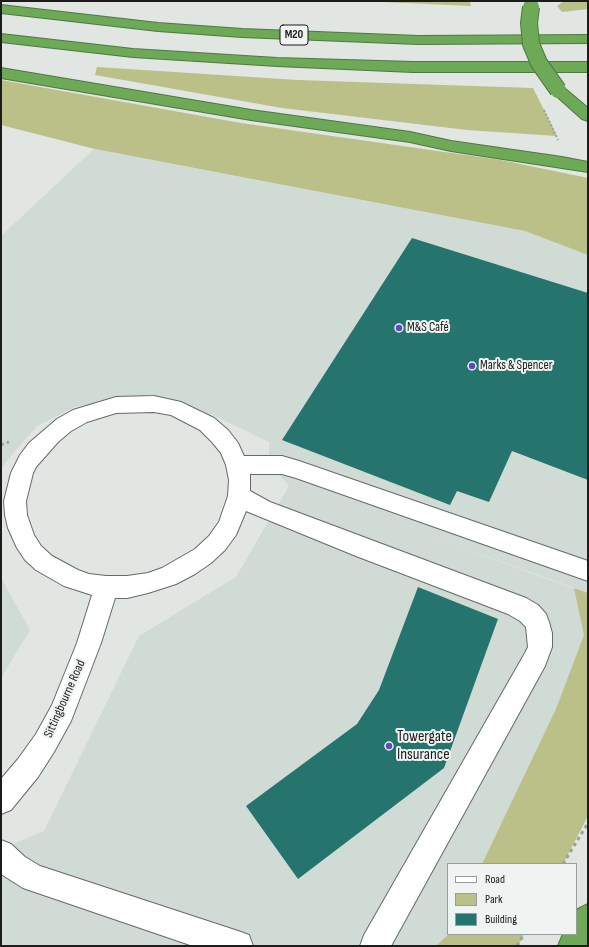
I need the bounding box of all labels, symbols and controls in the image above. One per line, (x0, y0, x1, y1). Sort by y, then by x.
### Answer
road number: M20 (280, 25, 308, 45)
place label: M&S Café (407, 320, 449, 336)
marker: M&S Café (394, 323, 404, 333)
place label: Marks & Spencer (480, 358, 552, 374)
marker: Marks & Spencer (467, 361, 477, 371)
street label: Sittingbourne Road (41, 658, 89, 740)
place label: Towergate Insurance (397, 727, 452, 765)
marker: Towergate Insurance (384, 741, 394, 751)
legend (447, 863, 577, 935)
text: Road (485, 872, 505, 887)
text: Park (485, 892, 503, 907)
text: Building (485, 912, 517, 927)

